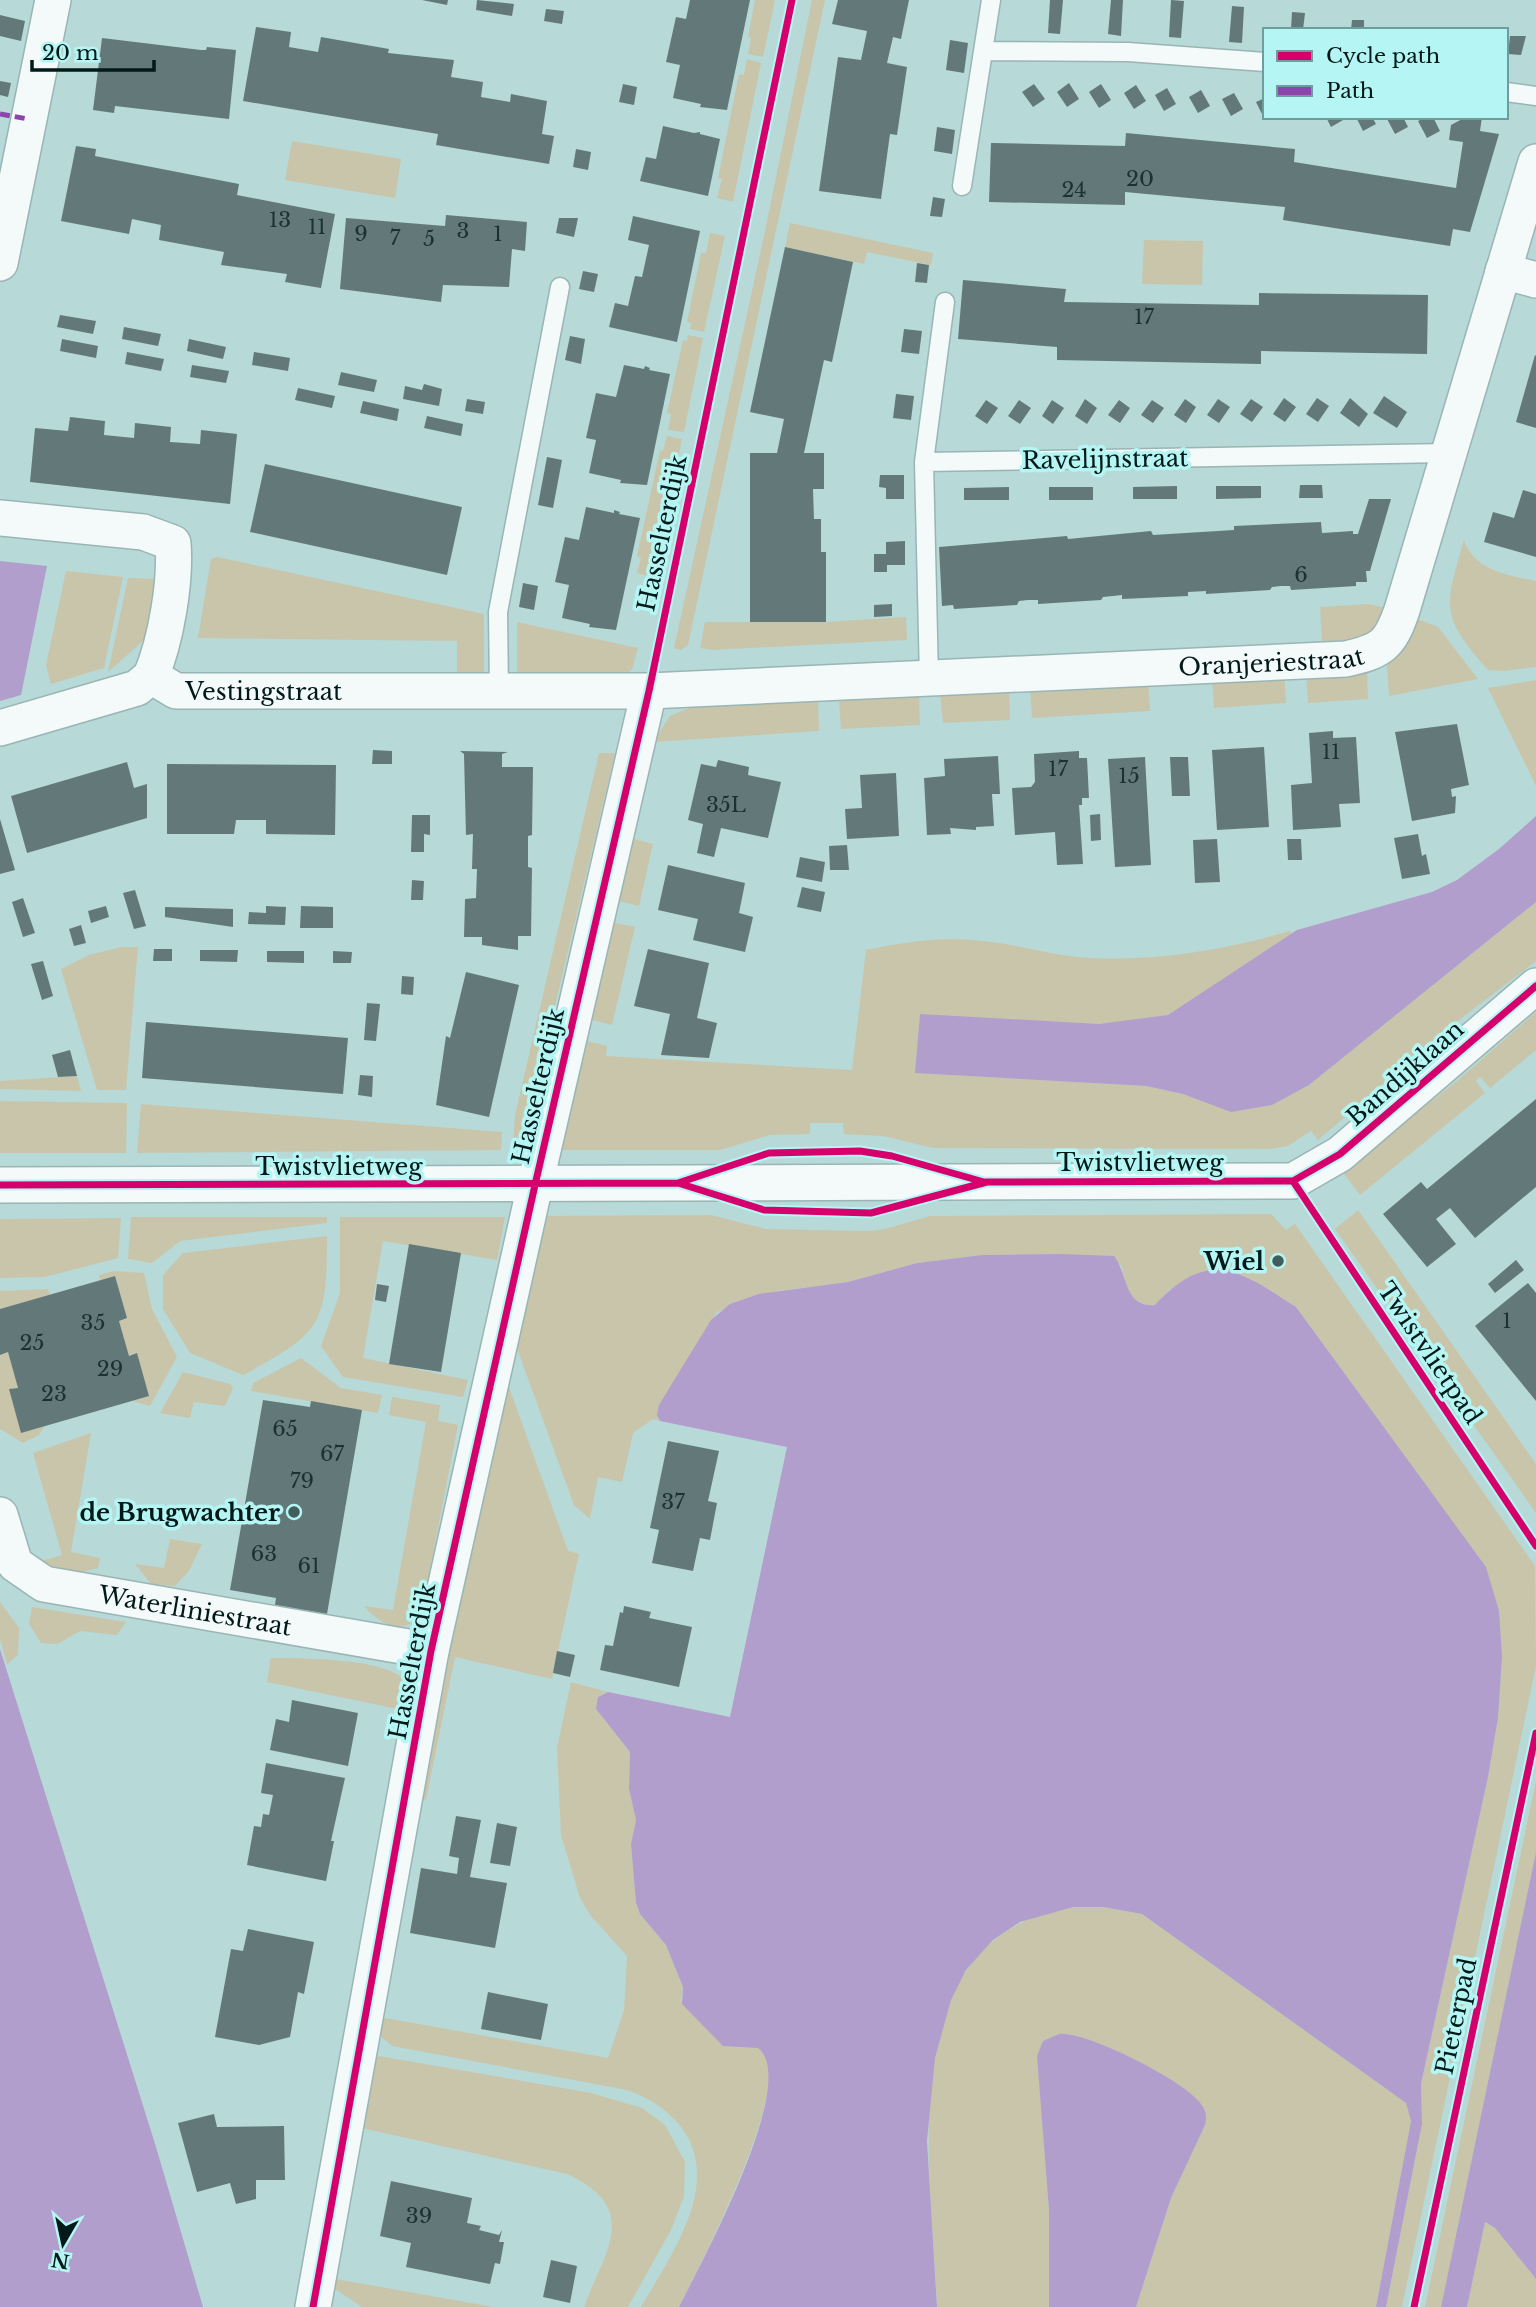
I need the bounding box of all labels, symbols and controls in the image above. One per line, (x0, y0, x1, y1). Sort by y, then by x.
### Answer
scale bar (32, 28, 154, 72)
legend (1263, 28, 1508, 119)
text: 20 m (42, 40, 99, 66)
text: Cycle path (1326, 43, 1440, 69)
text: Path (1326, 78, 1374, 104)
house number: 20 (1126, 166, 1154, 192)
house number: 24 (1061, 177, 1087, 203)
house number: 13 (269, 207, 291, 233)
house number: 11 (308, 214, 326, 240)
house number: 3 (457, 218, 469, 244)
house number: 9 (354, 221, 368, 247)
house number: 1 (493, 221, 503, 247)
house number: 7 (390, 225, 401, 251)
house number: 5 (423, 226, 435, 252)
house number: 17 (1134, 304, 1154, 330)
street label: Ravelijnstraat (1022, 443, 1188, 475)
street label: Hasselterdijk (631, 452, 693, 614)
house number: 6 (1294, 562, 1308, 588)
street label: Oranjeriestraat (1178, 641, 1367, 681)
street label: Vestingstraat (184, 677, 342, 706)
house number: 11 (1322, 739, 1340, 765)
house number: 17 (1048, 756, 1068, 782)
house number: 15 (1118, 763, 1140, 789)
house number: 35L (706, 792, 746, 818)
street label: Hasselterdijk (506, 1005, 570, 1167)
street label: Bandijklaan (1341, 1014, 1469, 1132)
street label: Twistvlietweg (1056, 1148, 1224, 1177)
street label: Twistvlietweg (255, 1152, 423, 1181)
place label: Wiel (1203, 1247, 1264, 1276)
marker: Wiel (1270, 1253, 1286, 1269)
street label: Twistvlietpad (1372, 1276, 1488, 1430)
house number: 1 (1502, 1308, 1512, 1334)
house number: 35 (81, 1310, 105, 1336)
house number: 25 (20, 1330, 44, 1356)
house number: 29 (97, 1356, 123, 1382)
house number: 23 (41, 1381, 67, 1407)
house number: 65 (272, 1416, 298, 1442)
house number: 67 (320, 1441, 344, 1467)
house number: 79 (290, 1468, 314, 1494)
house number: 37 (661, 1489, 685, 1515)
place label: de Brugwachter (79, 1498, 280, 1527)
marker: de Brugwachter (286, 1504, 302, 1520)
house number: 63 (251, 1541, 277, 1567)
house number: 61 (298, 1553, 320, 1579)
street label: Waterliniestraat (96, 1579, 294, 1641)
street label: Hasselterdijk (383, 1580, 441, 1742)
street label: Pieterpad (1429, 1955, 1483, 2077)
house number: 39 (406, 2203, 432, 2229)
north arrow (28, 2209, 98, 2279)
text: N (50, 2248, 71, 2273)

